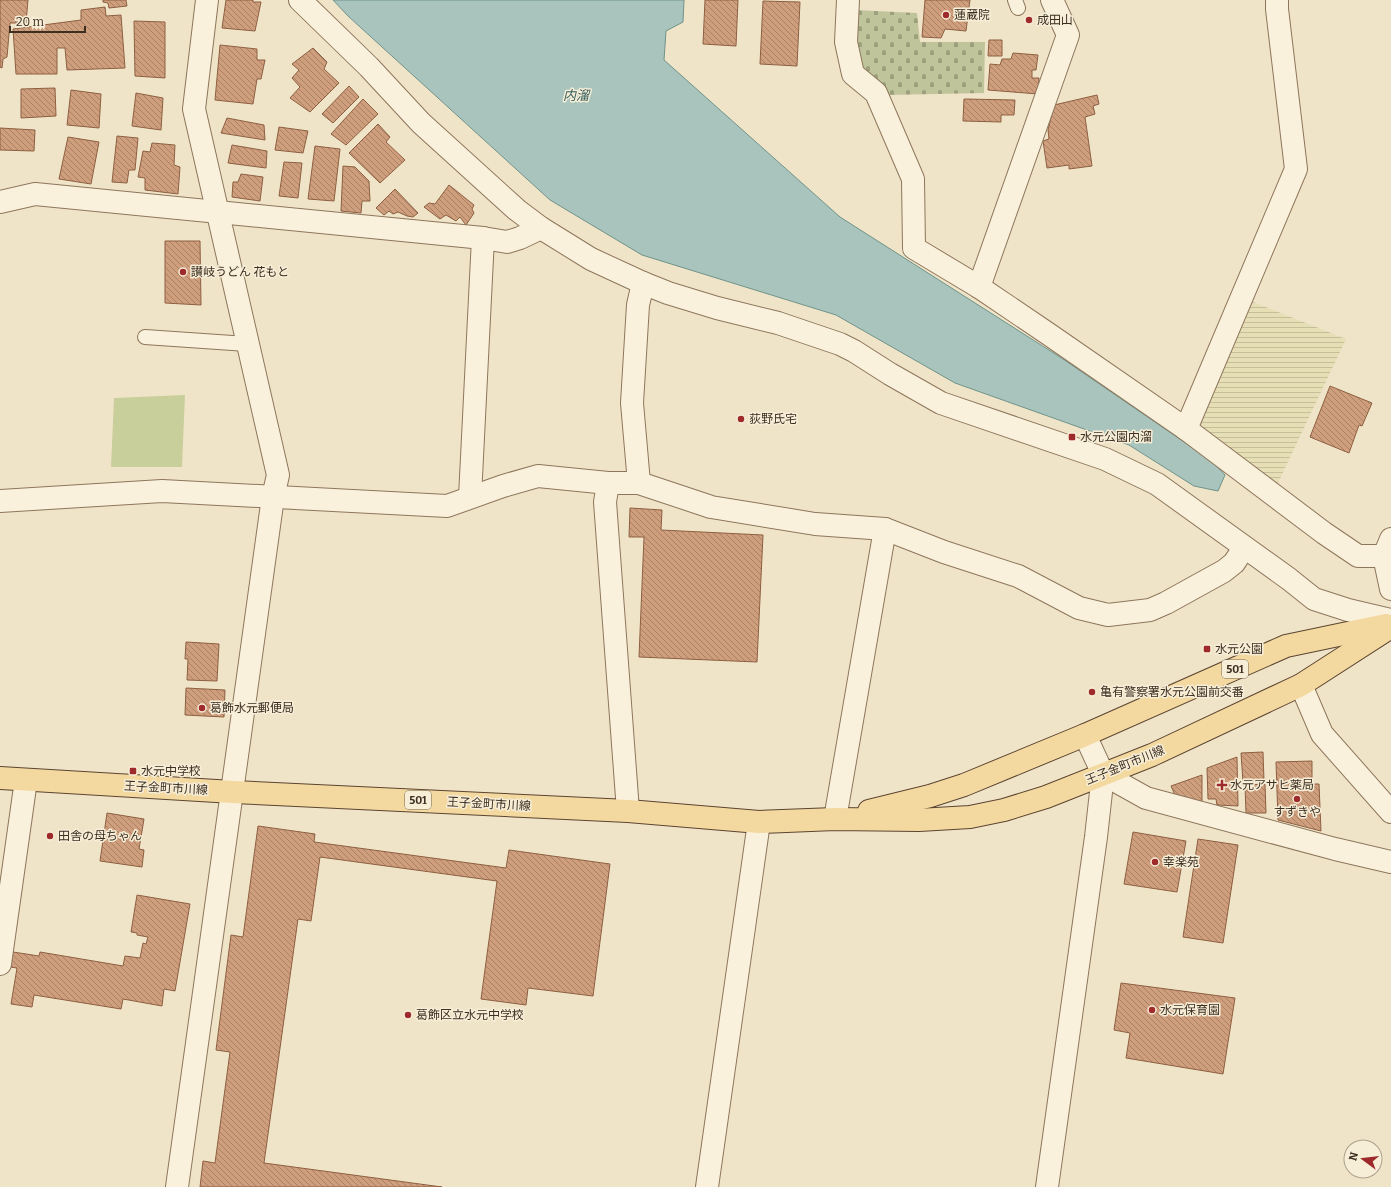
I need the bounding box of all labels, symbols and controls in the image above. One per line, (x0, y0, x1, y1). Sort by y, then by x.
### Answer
scale bar (10, 8, 85, 34)
place label: 蓮蔵院 (954, 8, 990, 22)
marker: 蓮蔵院 (941, 10, 951, 20)
place label: 成田山 (1037, 13, 1073, 27)
text: 20 m (16, 15, 45, 29)
marker: 成田山 (1024, 15, 1034, 25)
water label: 内溜 (563, 88, 591, 103)
place label: 讃岐うどん 花もと (191, 265, 289, 279)
marker: 讃岐うどん 花もと (178, 267, 188, 277)
place label: 荻野氏宅 (749, 412, 797, 426)
marker: 荻野氏宅 (736, 414, 746, 424)
place label: 水元公園内溜 (1080, 430, 1152, 444)
marker: 水元公園内溜 (1067, 432, 1077, 442)
place label: 水元公園 (1215, 642, 1263, 656)
marker: 水元公園 (1202, 644, 1212, 654)
road number: 501 (1222, 660, 1248, 678)
place label: 亀有警察署水元公園前交番 (1100, 685, 1244, 699)
marker: 亀有警察署水元公園前交番 (1087, 687, 1097, 697)
place label: 葛飾水元郵便局 (210, 701, 294, 715)
marker: 葛飾水元郵便局 (197, 703, 207, 713)
street label: 王子金町市川線 (1083, 743, 1167, 787)
place label: 水元中学校 (141, 764, 201, 778)
marker: 水元中学校 (128, 766, 138, 776)
place label: 水元アサヒ薬局 (1230, 778, 1314, 792)
street label: 王子金町市川線 (124, 779, 208, 797)
marker: 水元アサヒ薬局 (1217, 780, 1227, 790)
road number: 501 (405, 791, 431, 809)
marker: すずきや (1292, 794, 1302, 804)
street label: 王子金町市川線 (447, 795, 531, 813)
place label: すずきや (1273, 805, 1321, 819)
place label: 田舎の母ちゃん (58, 829, 142, 843)
marker: 田舎の母ちゃん (45, 831, 55, 841)
place label: 幸楽苑 (1163, 855, 1199, 869)
marker: 幸楽苑 (1150, 857, 1160, 867)
place label: 水元保育園 (1160, 1003, 1220, 1017)
marker: 水元保育園 (1147, 1005, 1157, 1015)
place label: 葛飾区立水元中学校 (416, 1008, 524, 1022)
marker: 葛飾区立水元中学校 (403, 1010, 413, 1020)
north arrow (1343, 1139, 1383, 1179)
text: N (1346, 1150, 1361, 1162)

